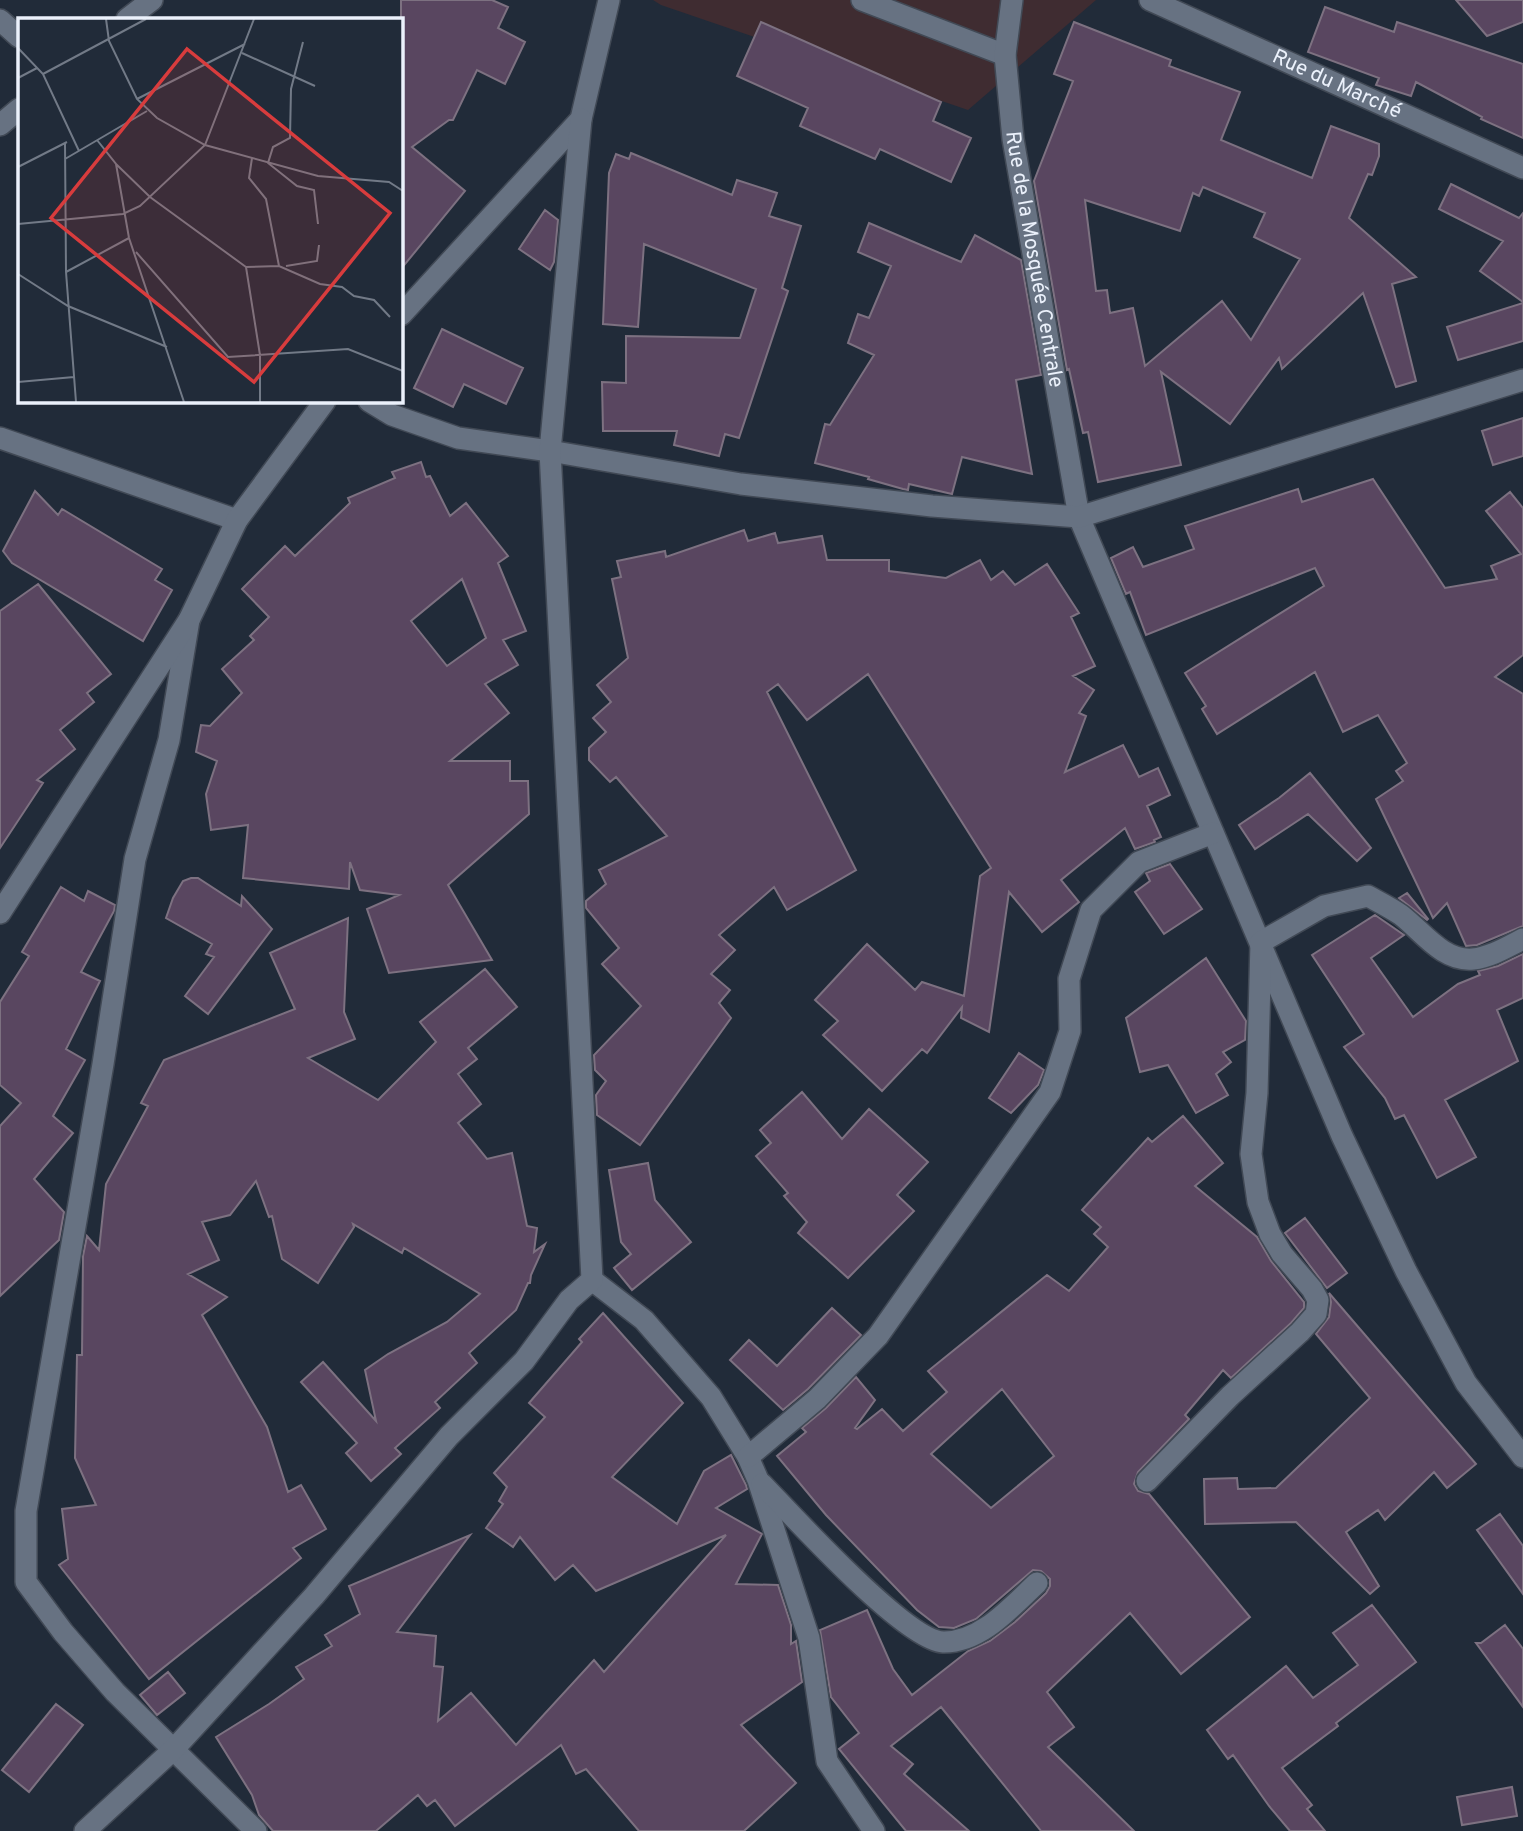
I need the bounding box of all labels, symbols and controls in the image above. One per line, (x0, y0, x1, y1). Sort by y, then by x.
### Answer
inset map (18, 18, 402, 402)
street label: Rue du Marché (1268, 43, 1406, 125)
street label: Rue de la Mosquée Centrale (999, 130, 1070, 390)

